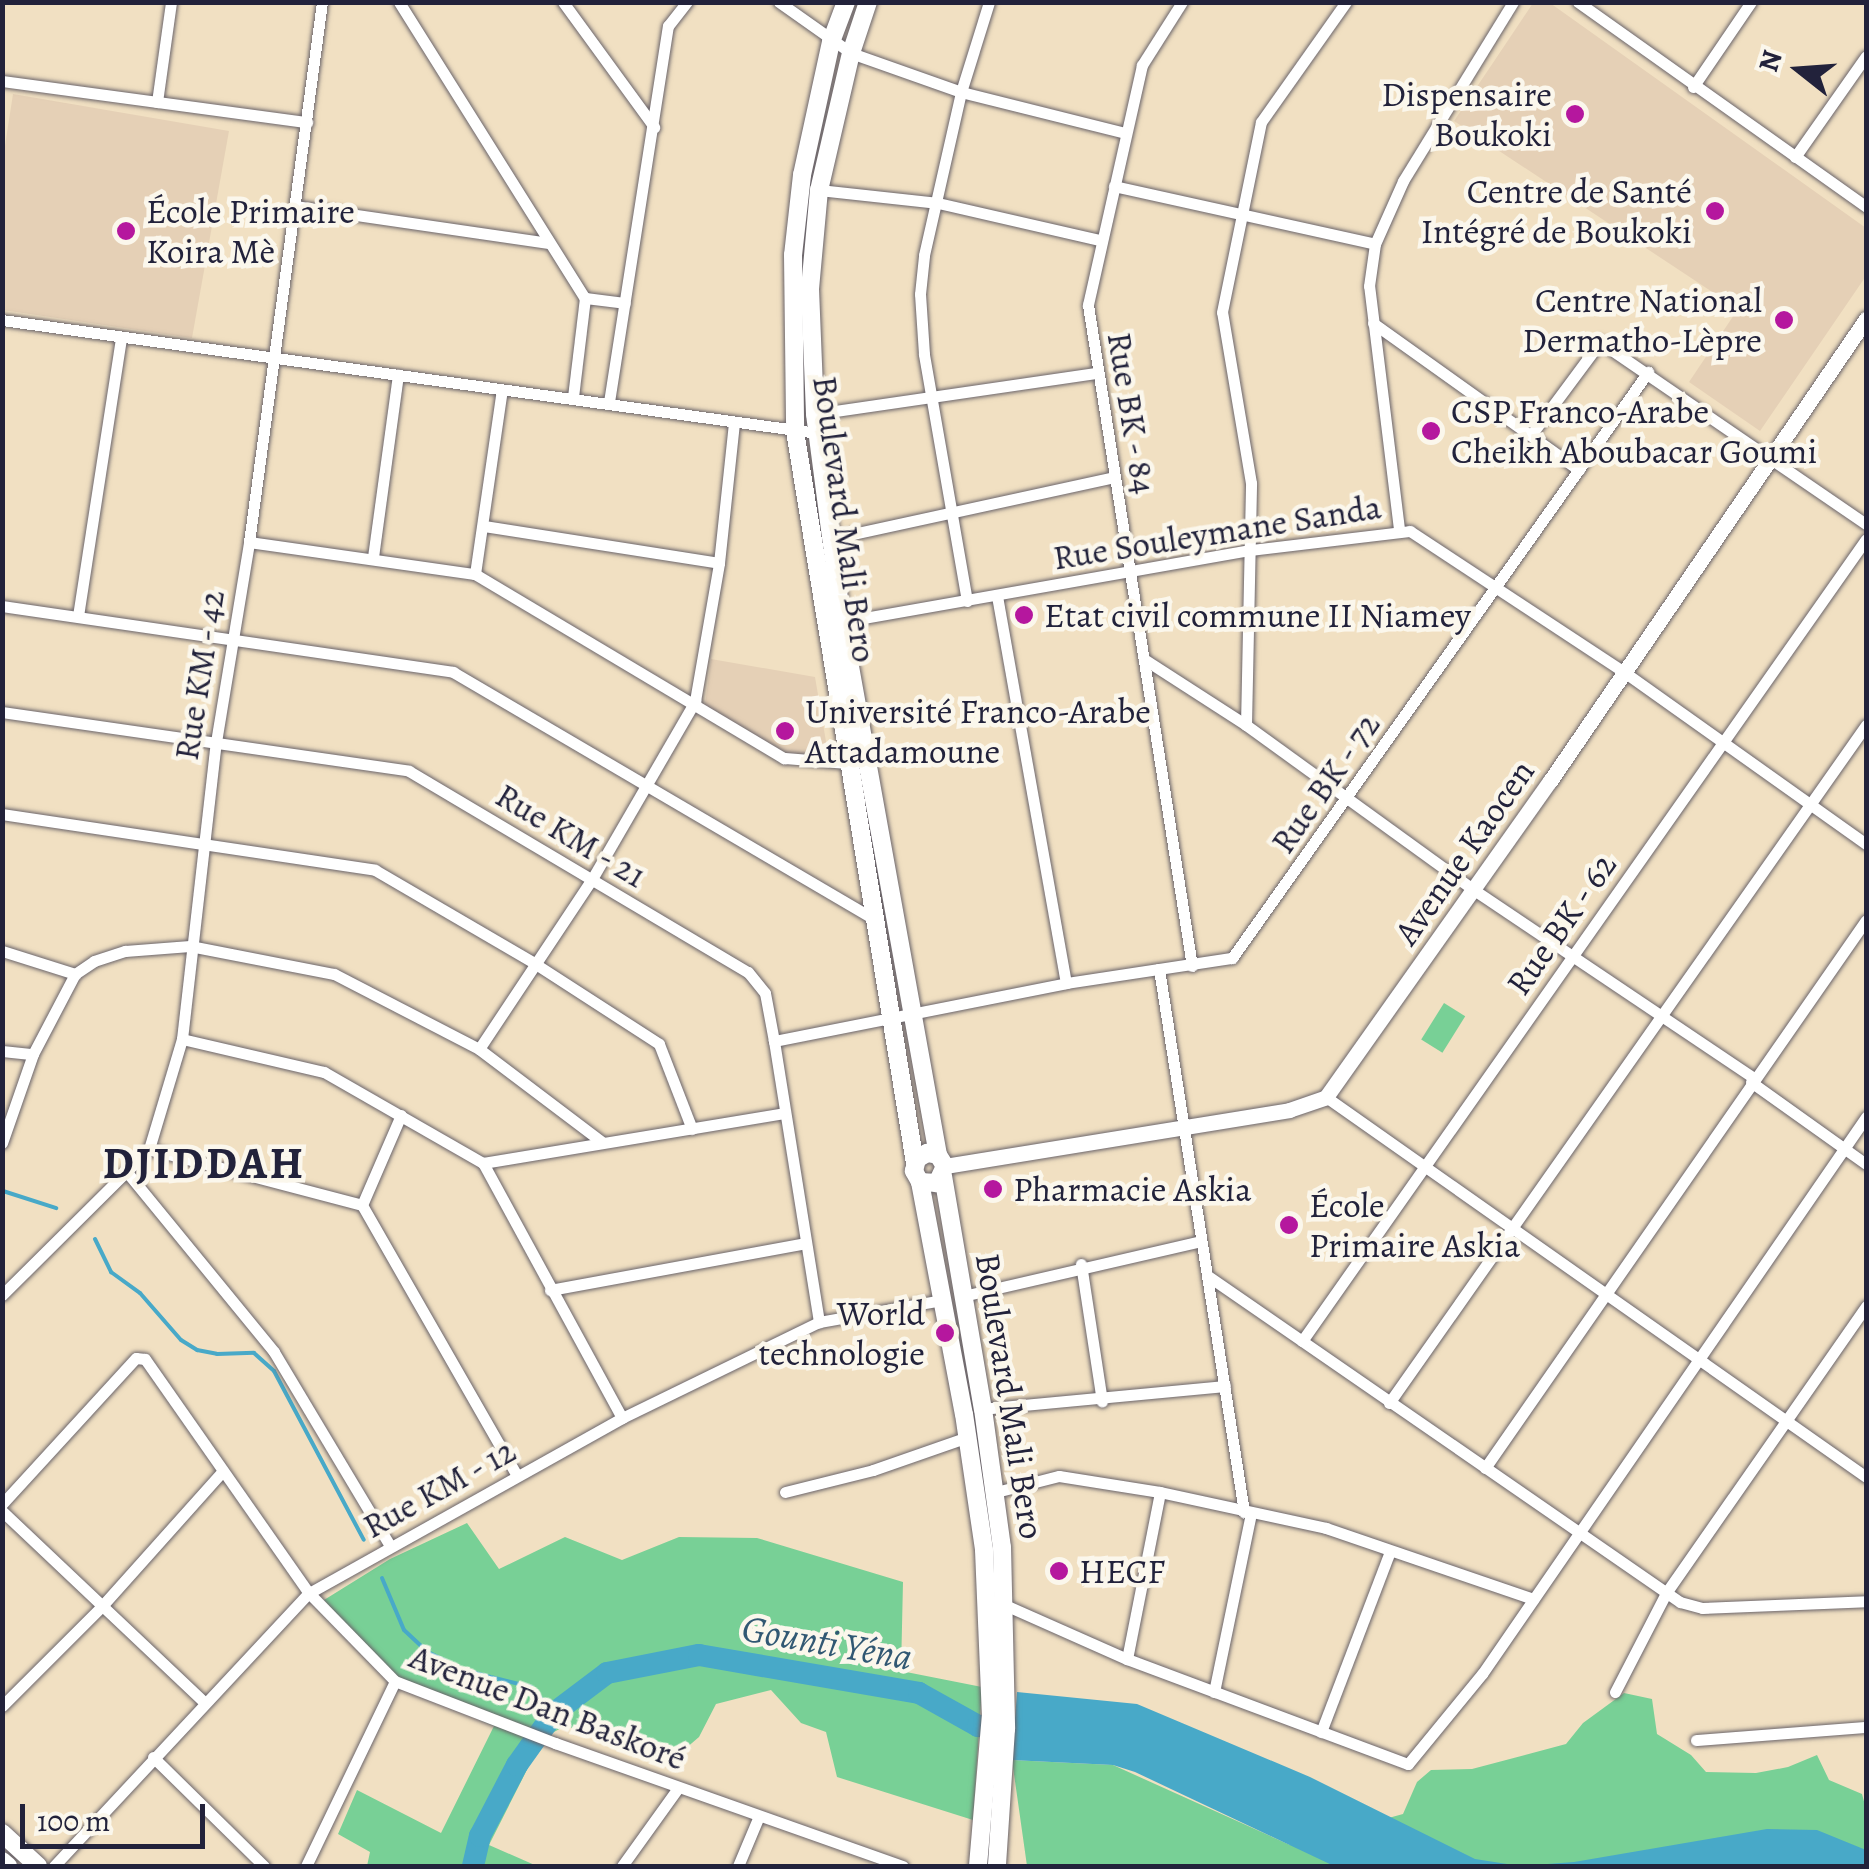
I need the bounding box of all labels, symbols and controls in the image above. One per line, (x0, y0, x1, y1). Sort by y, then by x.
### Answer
north arrow (1749, 20, 1849, 120)
text: N (1749, 46, 1791, 77)
place label: Dispensaire Boukoki (1381, 73, 1552, 155)
marker: Dispensaire Boukoki (1562, 101, 1588, 127)
place label: Centre de Santé Intégré de Boukoki (1421, 170, 1692, 252)
place label: École Primaire Koira Mè (146, 190, 355, 272)
marker: Centre de Santé Intégré de Boukoki (1702, 198, 1728, 224)
marker: École Primaire Koira Mè (115, 220, 137, 242)
place label: Centre National Dermatho-Lèpre (1522, 279, 1762, 361)
marker: Centre National Dermatho-Lèpre (1771, 307, 1797, 333)
street label: Rue BK - 84 (1098, 328, 1166, 498)
street label: Boulevard Mali Bero (804, 373, 886, 665)
place label: CSP Franco-Arabe Cheikh Aboubacar Goumi (1451, 390, 1817, 472)
marker: CSP Franco-Arabe Cheikh Aboubacar Goumi (1420, 420, 1442, 442)
street label: Rue Souleymane Sanda (1050, 485, 1384, 579)
street label: Rue KM - 42 (165, 586, 233, 764)
place label: Etat civil commune II Niamey (1044, 594, 1471, 636)
marker: Etat civil commune II Niamey (1013, 604, 1035, 626)
place label: Université Franco-Arabe Attadamoune (805, 690, 1151, 772)
street label: Rue BK - 72 (1261, 704, 1389, 862)
marker: Université Franco-Arabe Attadamoune (774, 720, 796, 742)
street label: Avenue Kaocen (1385, 752, 1543, 952)
street label: Rue KM - 21 (488, 773, 654, 897)
street label: Rue BK - 62 (1497, 844, 1625, 1004)
district label: DJIDDAH (102, 1137, 306, 1191)
place label: Pharmacie Askia (1013, 1168, 1252, 1210)
marker: Pharmacie Askia (982, 1178, 1004, 1200)
place label: École Primaire Askia (1309, 1184, 1520, 1266)
marker: École Primaire Askia (1278, 1214, 1300, 1236)
street label: Boulevard Mali Bero (967, 1250, 1053, 1542)
place label: World technologie (759, 1292, 925, 1374)
marker: World technologie (934, 1322, 956, 1344)
street label: Rue KM - 12 (355, 1429, 523, 1547)
place label: HECF (1079, 1550, 1165, 1592)
marker: HECF (1048, 1560, 1070, 1582)
water label: Gounti Yéna (739, 1606, 915, 1680)
street label: Avenue Dan Baskoré (404, 1635, 692, 1779)
scale bar (25, 1784, 210, 1846)
text: 100 m (37, 1801, 110, 1841)

